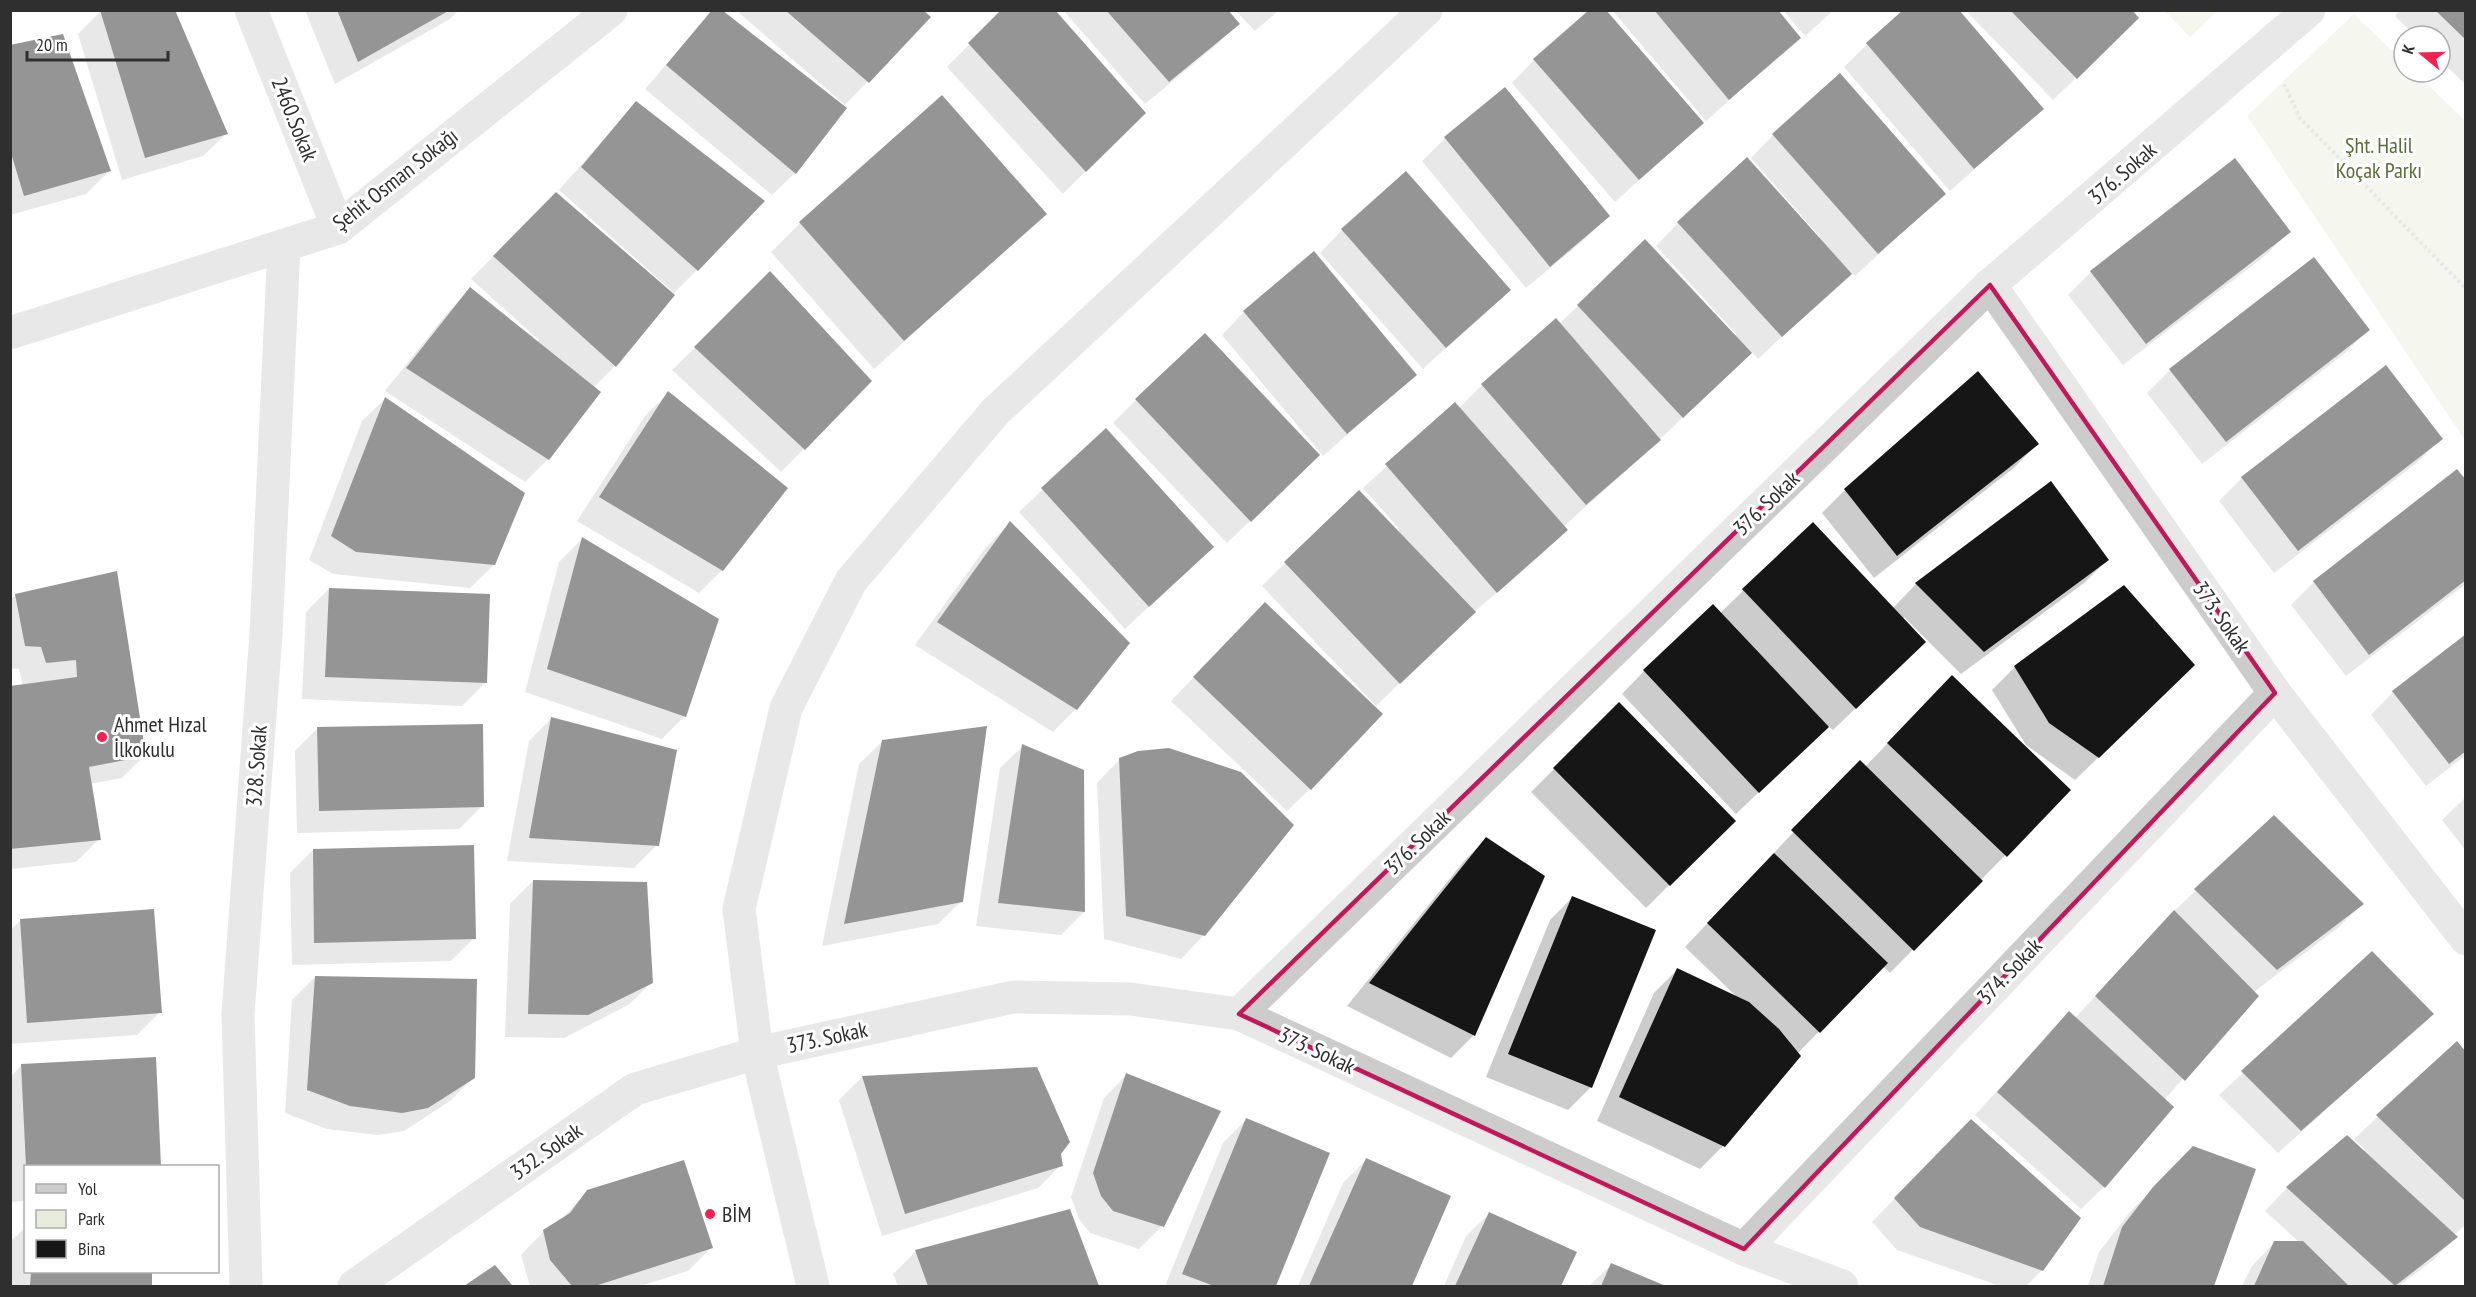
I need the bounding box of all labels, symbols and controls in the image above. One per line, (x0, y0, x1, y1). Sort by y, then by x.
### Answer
scale bar (27, 24, 168, 62)
north arrow (2392, 24, 2452, 84)
text: 20 m (36, 33, 68, 56)
text: K (2397, 41, 2419, 56)
street label: 2460.Sokak (265, 73, 325, 166)
street label: Şehit Osman Sokağı (327, 121, 463, 237)
park label: Şht. Halil Koçak Parkı (2336, 131, 2422, 184)
street label: 376. Sokak (2082, 135, 2162, 210)
street label: 376. Sokak (1727, 464, 1805, 541)
street label: 373. Sokak (2187, 576, 2257, 659)
place label: Ahmet Hızal İlkokulu (114, 710, 207, 763)
street label: 328. Sokak (239, 724, 273, 808)
marker: Ahmet Hızal İlkokulu (95, 730, 109, 744)
street label: 376. Sokak (1378, 803, 1456, 880)
street label: 374. Sokak (1971, 932, 2048, 1010)
street label: 373. Sokak (784, 1015, 870, 1059)
street label: 373. Sokak (1274, 1020, 1360, 1080)
street label: 332. Sokak (505, 1116, 588, 1186)
legend (24, 1165, 219, 1273)
text: Yol (78, 1177, 98, 1200)
place label: BİM (722, 1200, 752, 1228)
text: Park (78, 1207, 105, 1230)
marker: BİM (703, 1207, 717, 1221)
text: Bina (78, 1237, 106, 1260)

